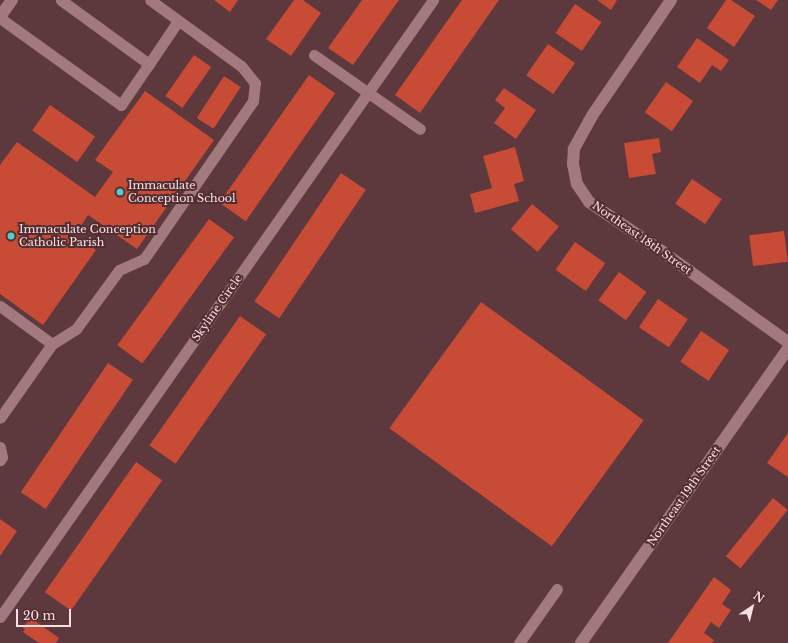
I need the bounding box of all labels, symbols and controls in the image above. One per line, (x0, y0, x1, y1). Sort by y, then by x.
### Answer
place label: Immaculate Conception School (128, 179, 236, 205)
marker: Immaculate Conception School (115, 187, 125, 197)
street label: Northeast 18th Street (590, 199, 694, 277)
place label: Immaculate Conception Catholic Parish (19, 223, 156, 249)
marker: Immaculate Conception Catholic Parish (6, 231, 16, 241)
street label: Skyline Circle (189, 272, 245, 344)
street label: Northeast 19th Street (645, 444, 723, 548)
north arrow (732, 587, 772, 627)
text: N (751, 588, 767, 606)
scale bar (18, 601, 73, 627)
text: 20 m (23, 608, 55, 623)

